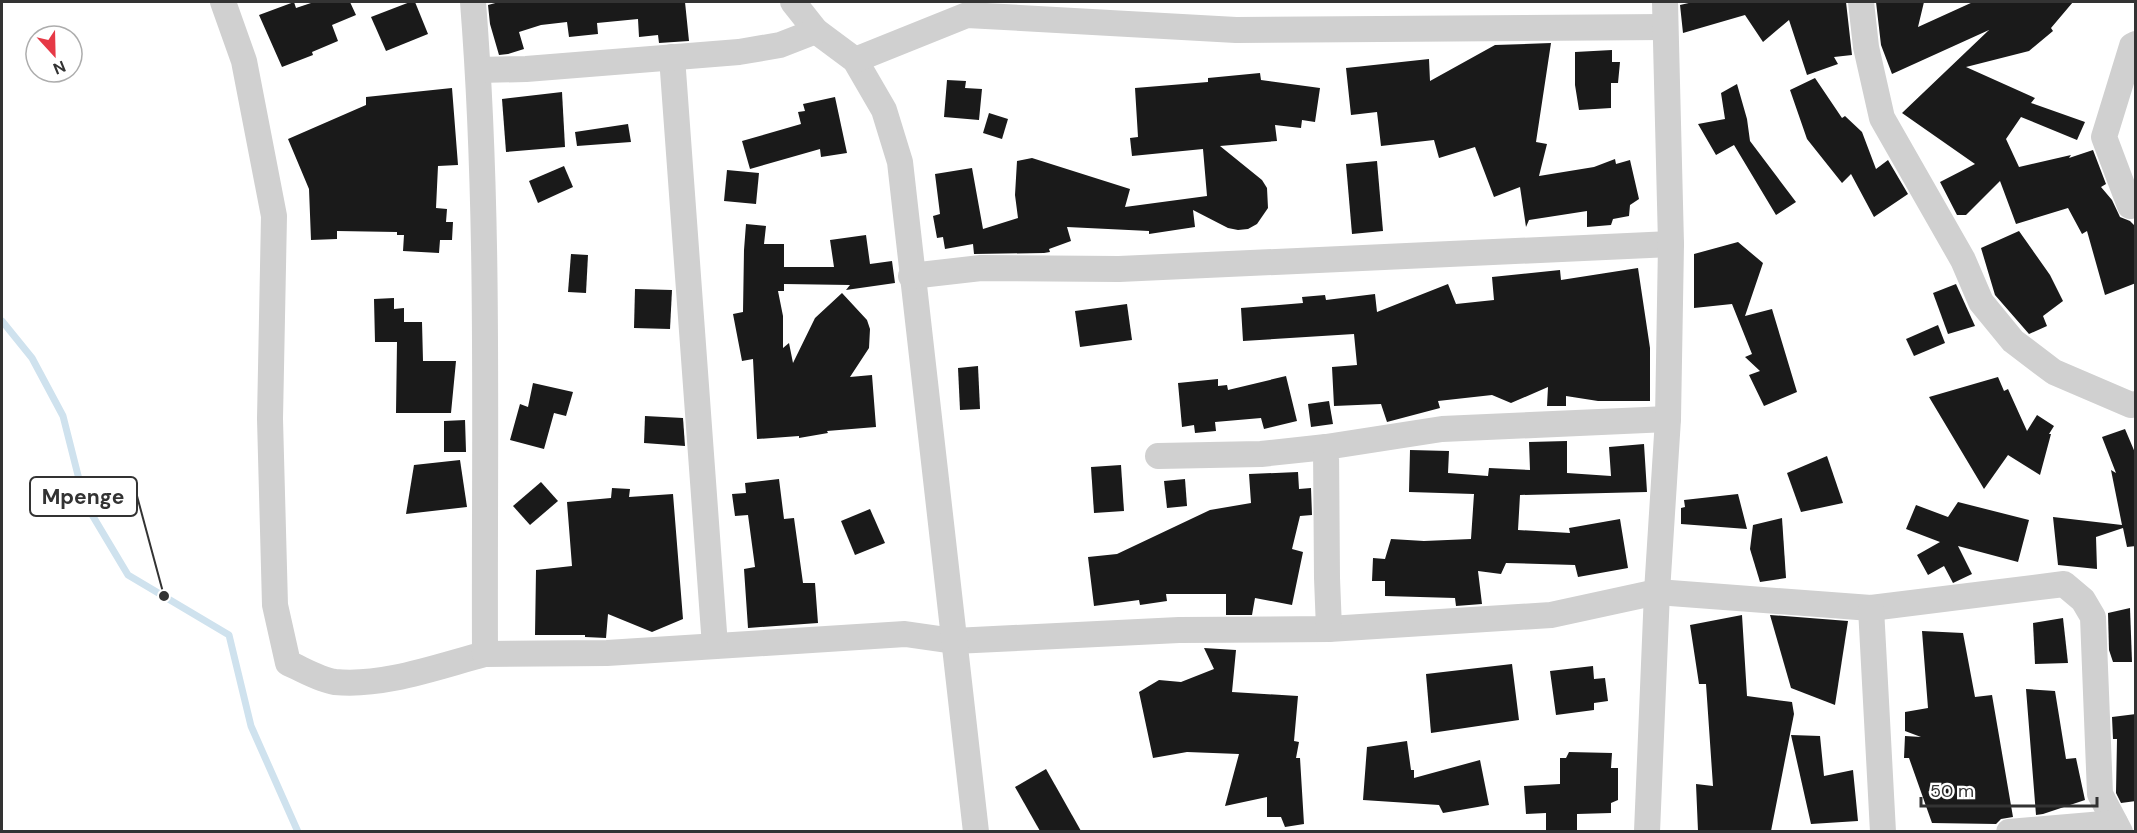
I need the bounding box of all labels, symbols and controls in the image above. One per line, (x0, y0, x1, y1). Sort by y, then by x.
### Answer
north arrow (24, 24, 84, 84)
text: N (50, 56, 69, 79)
callout: Mpenge (30, 477, 137, 516)
text: Mpenge (42, 483, 124, 511)
scale bar (1921, 770, 2096, 808)
text: 50 m (1930, 779, 1974, 803)

